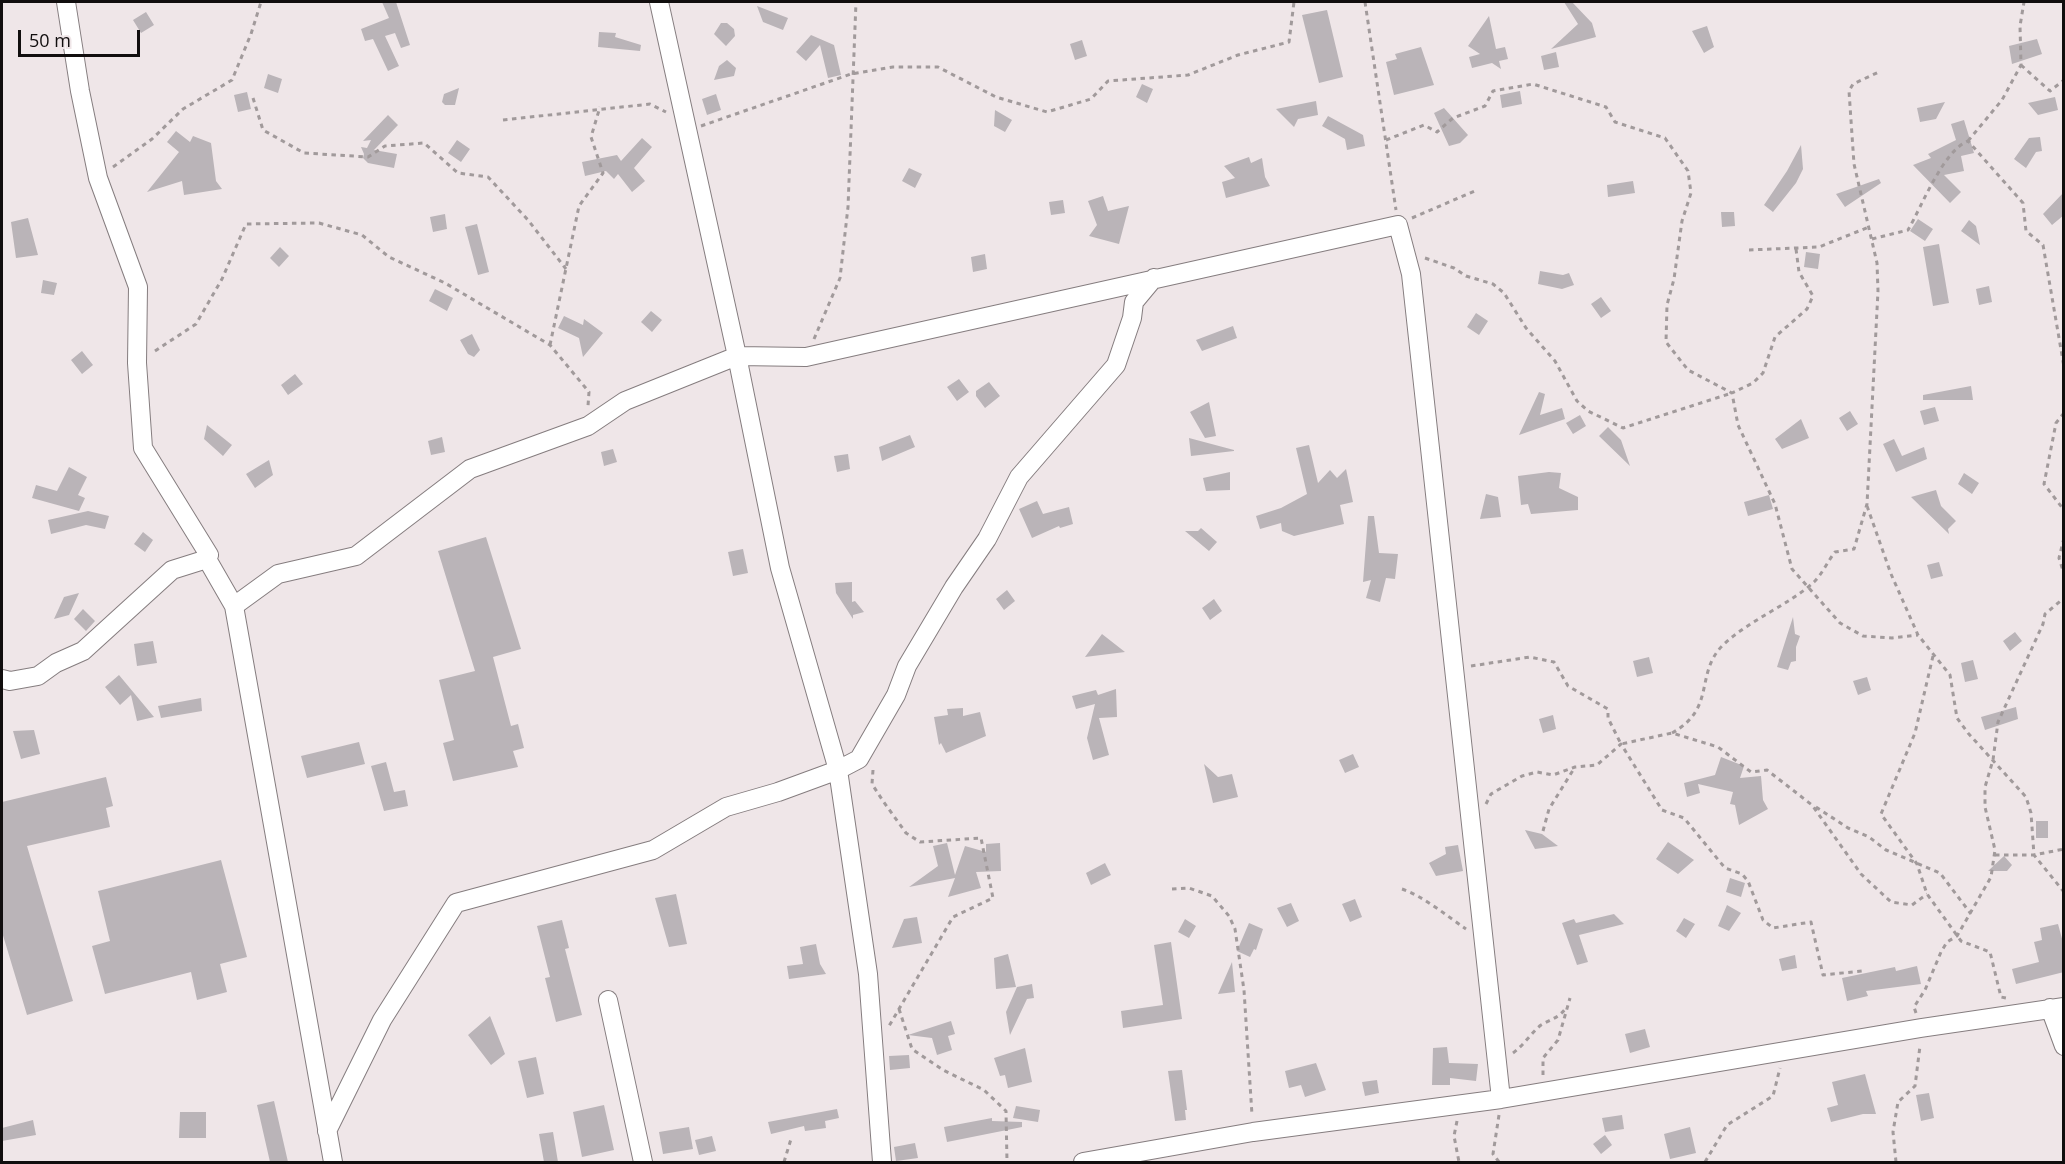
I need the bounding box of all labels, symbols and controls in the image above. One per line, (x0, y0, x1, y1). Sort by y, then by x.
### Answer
scale bar (21, 18, 142, 56)
text: 50 m (29, 28, 71, 52)

